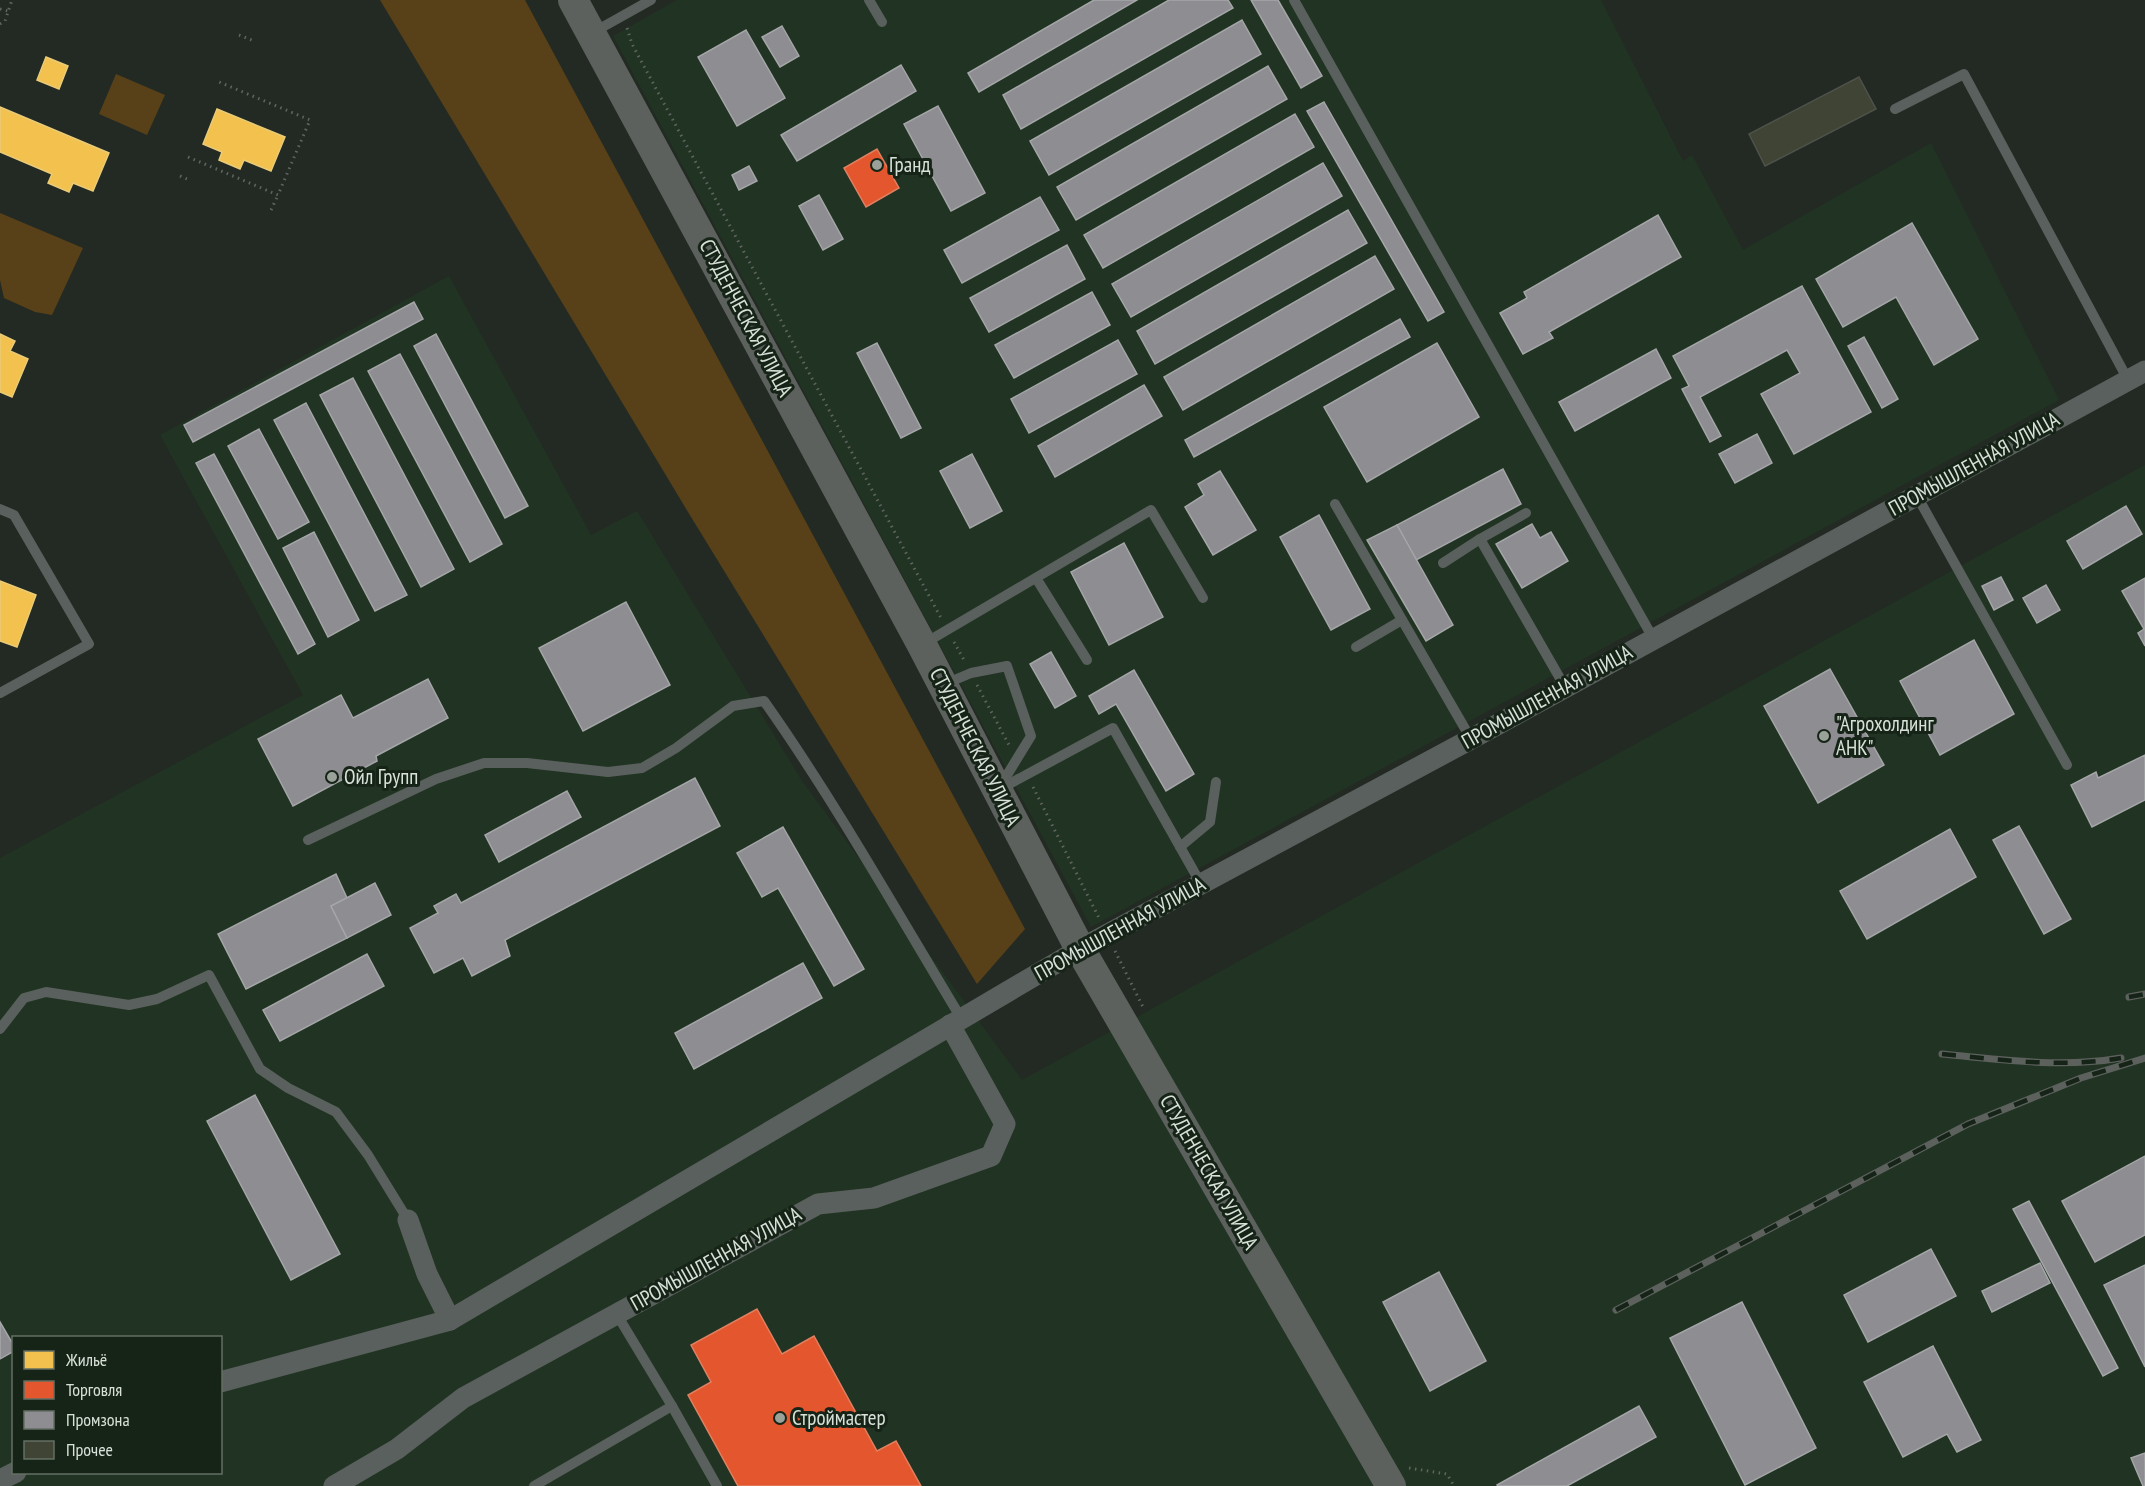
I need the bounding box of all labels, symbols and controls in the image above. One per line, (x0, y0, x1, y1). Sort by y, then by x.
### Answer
place label: Гранд (889, 151, 930, 178)
marker: Гранд (870, 158, 884, 172)
street label: СТУДЕНЧЕСКАЯ УЛИЦА (694, 234, 799, 401)
street label: ПРОМЫШЛЕННАЯ УЛИЦА (1884, 405, 2064, 522)
street label: ПРОМЫШЛЕННАЯ УЛИЦА (1457, 638, 1637, 755)
street label: СТУДЕНЧЕСКАЯ УЛИЦА (924, 663, 1027, 831)
place label: "Агрохолдинг АНК" (1836, 710, 1934, 761)
marker: "Агрохолдинг АНК" (1817, 729, 1831, 743)
place label: Ойл Групп (344, 763, 418, 790)
marker: Ойл Групп (325, 770, 339, 784)
street label: ПРОМЫШЛЕННАЯ УЛИЦА (1030, 870, 1210, 987)
street label: СТУДЕНЧЕСКАЯ УЛИЦА (1154, 1089, 1265, 1254)
street label: ПРОМЫШЛЕННАЯ УЛИЦА (626, 1200, 806, 1317)
legend (12, 1336, 222, 1474)
text: Жильё (65, 1348, 107, 1371)
text: Торговля (66, 1378, 122, 1401)
place label: Строймастер (792, 1404, 886, 1431)
text: Промзона (66, 1408, 130, 1431)
marker: Строймастер (773, 1411, 787, 1425)
text: Прочее (66, 1438, 113, 1461)

